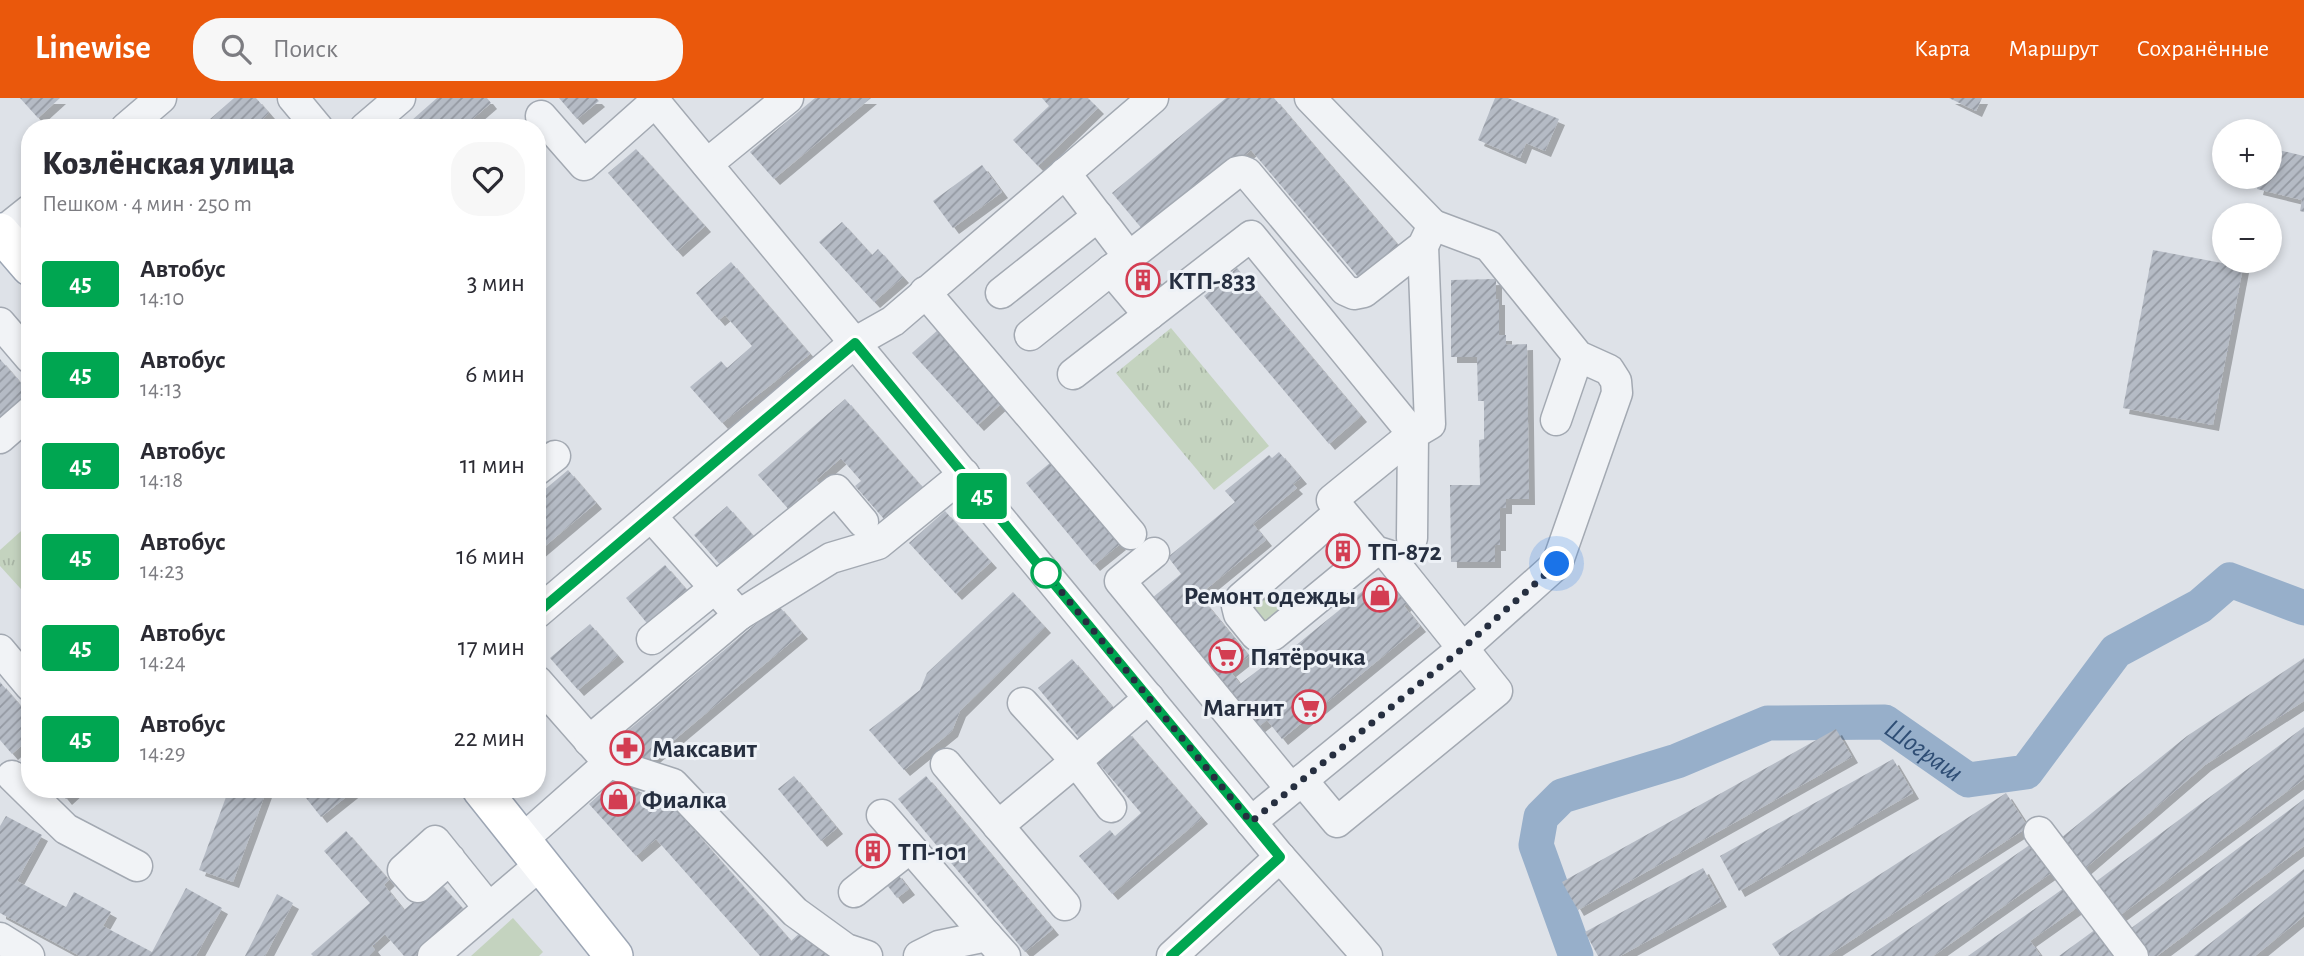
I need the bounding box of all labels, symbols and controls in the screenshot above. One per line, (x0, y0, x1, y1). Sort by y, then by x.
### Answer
search box (193, 18, 683, 81)
icon: search (217, 30, 255, 68)
text: Linewise (35, 32, 151, 65)
text: Поиск (273, 36, 338, 62)
text: Карта (1914, 37, 1970, 61)
text: Маршрут (2008, 37, 2098, 61)
text: Сохранённые (2136, 37, 2269, 61)
map controls (2212, 119, 2282, 273)
button: + (2212, 119, 2282, 189)
button: heart (451, 142, 525, 216)
text: Козлёнская улица (42, 148, 295, 181)
text: Пешком · 4 мин · 250 m (42, 193, 252, 216)
button: − (2212, 203, 2282, 273)
text: Автобус (140, 256, 226, 282)
building icon: КТП-833 (1124, 261, 1162, 299)
place label: КТП-833 (1168, 268, 1256, 294)
text: 3 мин (467, 270, 525, 296)
text: 45 (69, 272, 92, 296)
text: 14:10 (140, 287, 184, 310)
text: Автобус (140, 347, 226, 373)
text: 6 мин (465, 361, 525, 387)
text: 45 (69, 363, 92, 387)
text: 14:13 (140, 378, 182, 401)
text: Автобус (140, 438, 226, 464)
text: 11 мин (460, 452, 525, 478)
text: 45 (69, 454, 92, 478)
text: 14:18 (140, 469, 183, 492)
line badge: 45 (950, 473, 1014, 519)
text: 45 (971, 484, 993, 508)
text: Автобус (140, 529, 226, 555)
building icon: ТП-872 (1324, 532, 1362, 570)
place label: ТП-872 (1368, 539, 1442, 565)
text: 16 мин (456, 543, 525, 569)
text: 45 (69, 545, 92, 569)
your location (1539, 546, 1574, 581)
unlabelled marker (1031, 558, 1061, 588)
text: 14:23 (140, 560, 184, 583)
shop icon: Ремонт одежды (1361, 576, 1399, 614)
place label: Ремонт одежды (1183, 583, 1356, 609)
text: Автобус (140, 620, 226, 646)
text: 17 мин (458, 634, 525, 660)
text: 45 (69, 636, 92, 660)
supermarket icon: Пятёрочка (1207, 637, 1245, 675)
place label: Пятёрочка (1250, 644, 1366, 670)
text: 14:24 (140, 651, 186, 674)
supermarket icon: Магнит (1290, 688, 1328, 726)
place label: Магнит (1203, 695, 1285, 721)
text: Автобус (140, 711, 226, 737)
water label: Шограш (1879, 714, 1967, 788)
text: 22 мин (454, 725, 525, 751)
text: 45 (69, 727, 92, 751)
pharmacy icon: Максавит (608, 729, 646, 767)
place label: Максавит (652, 736, 758, 762)
text: 14:29 (140, 742, 186, 765)
shop icon: Фиалка (599, 780, 637, 818)
place label: Фиалка (642, 787, 727, 813)
building icon: ТП-101 (854, 832, 892, 870)
place label: ТП-101 (898, 839, 968, 865)

